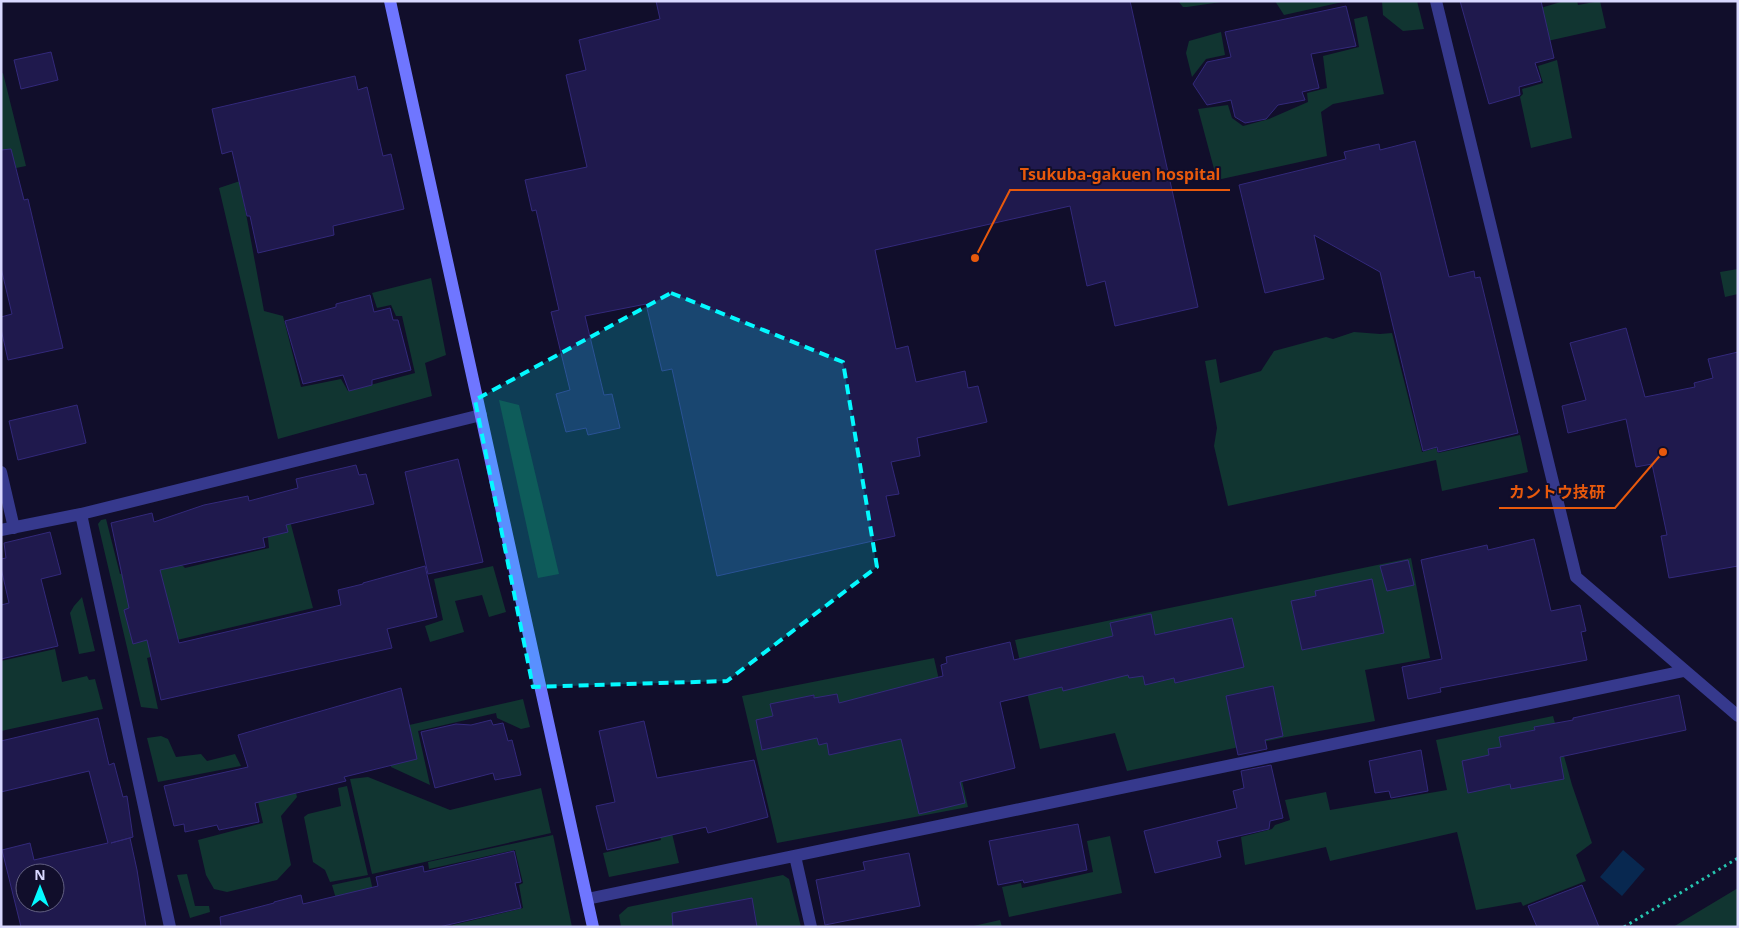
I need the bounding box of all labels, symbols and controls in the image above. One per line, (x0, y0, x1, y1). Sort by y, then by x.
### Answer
callout: Tsukuba-gakuen hospital (1010, 159, 1230, 190)
text: Tsukuba-gakuen hospital (1020, 163, 1220, 185)
callout: カントウ技研 (1499, 477, 1615, 508)
text: カントウ技研 (1509, 481, 1605, 503)
north arrow (15, 863, 65, 913)
text: N (34, 865, 46, 884)

